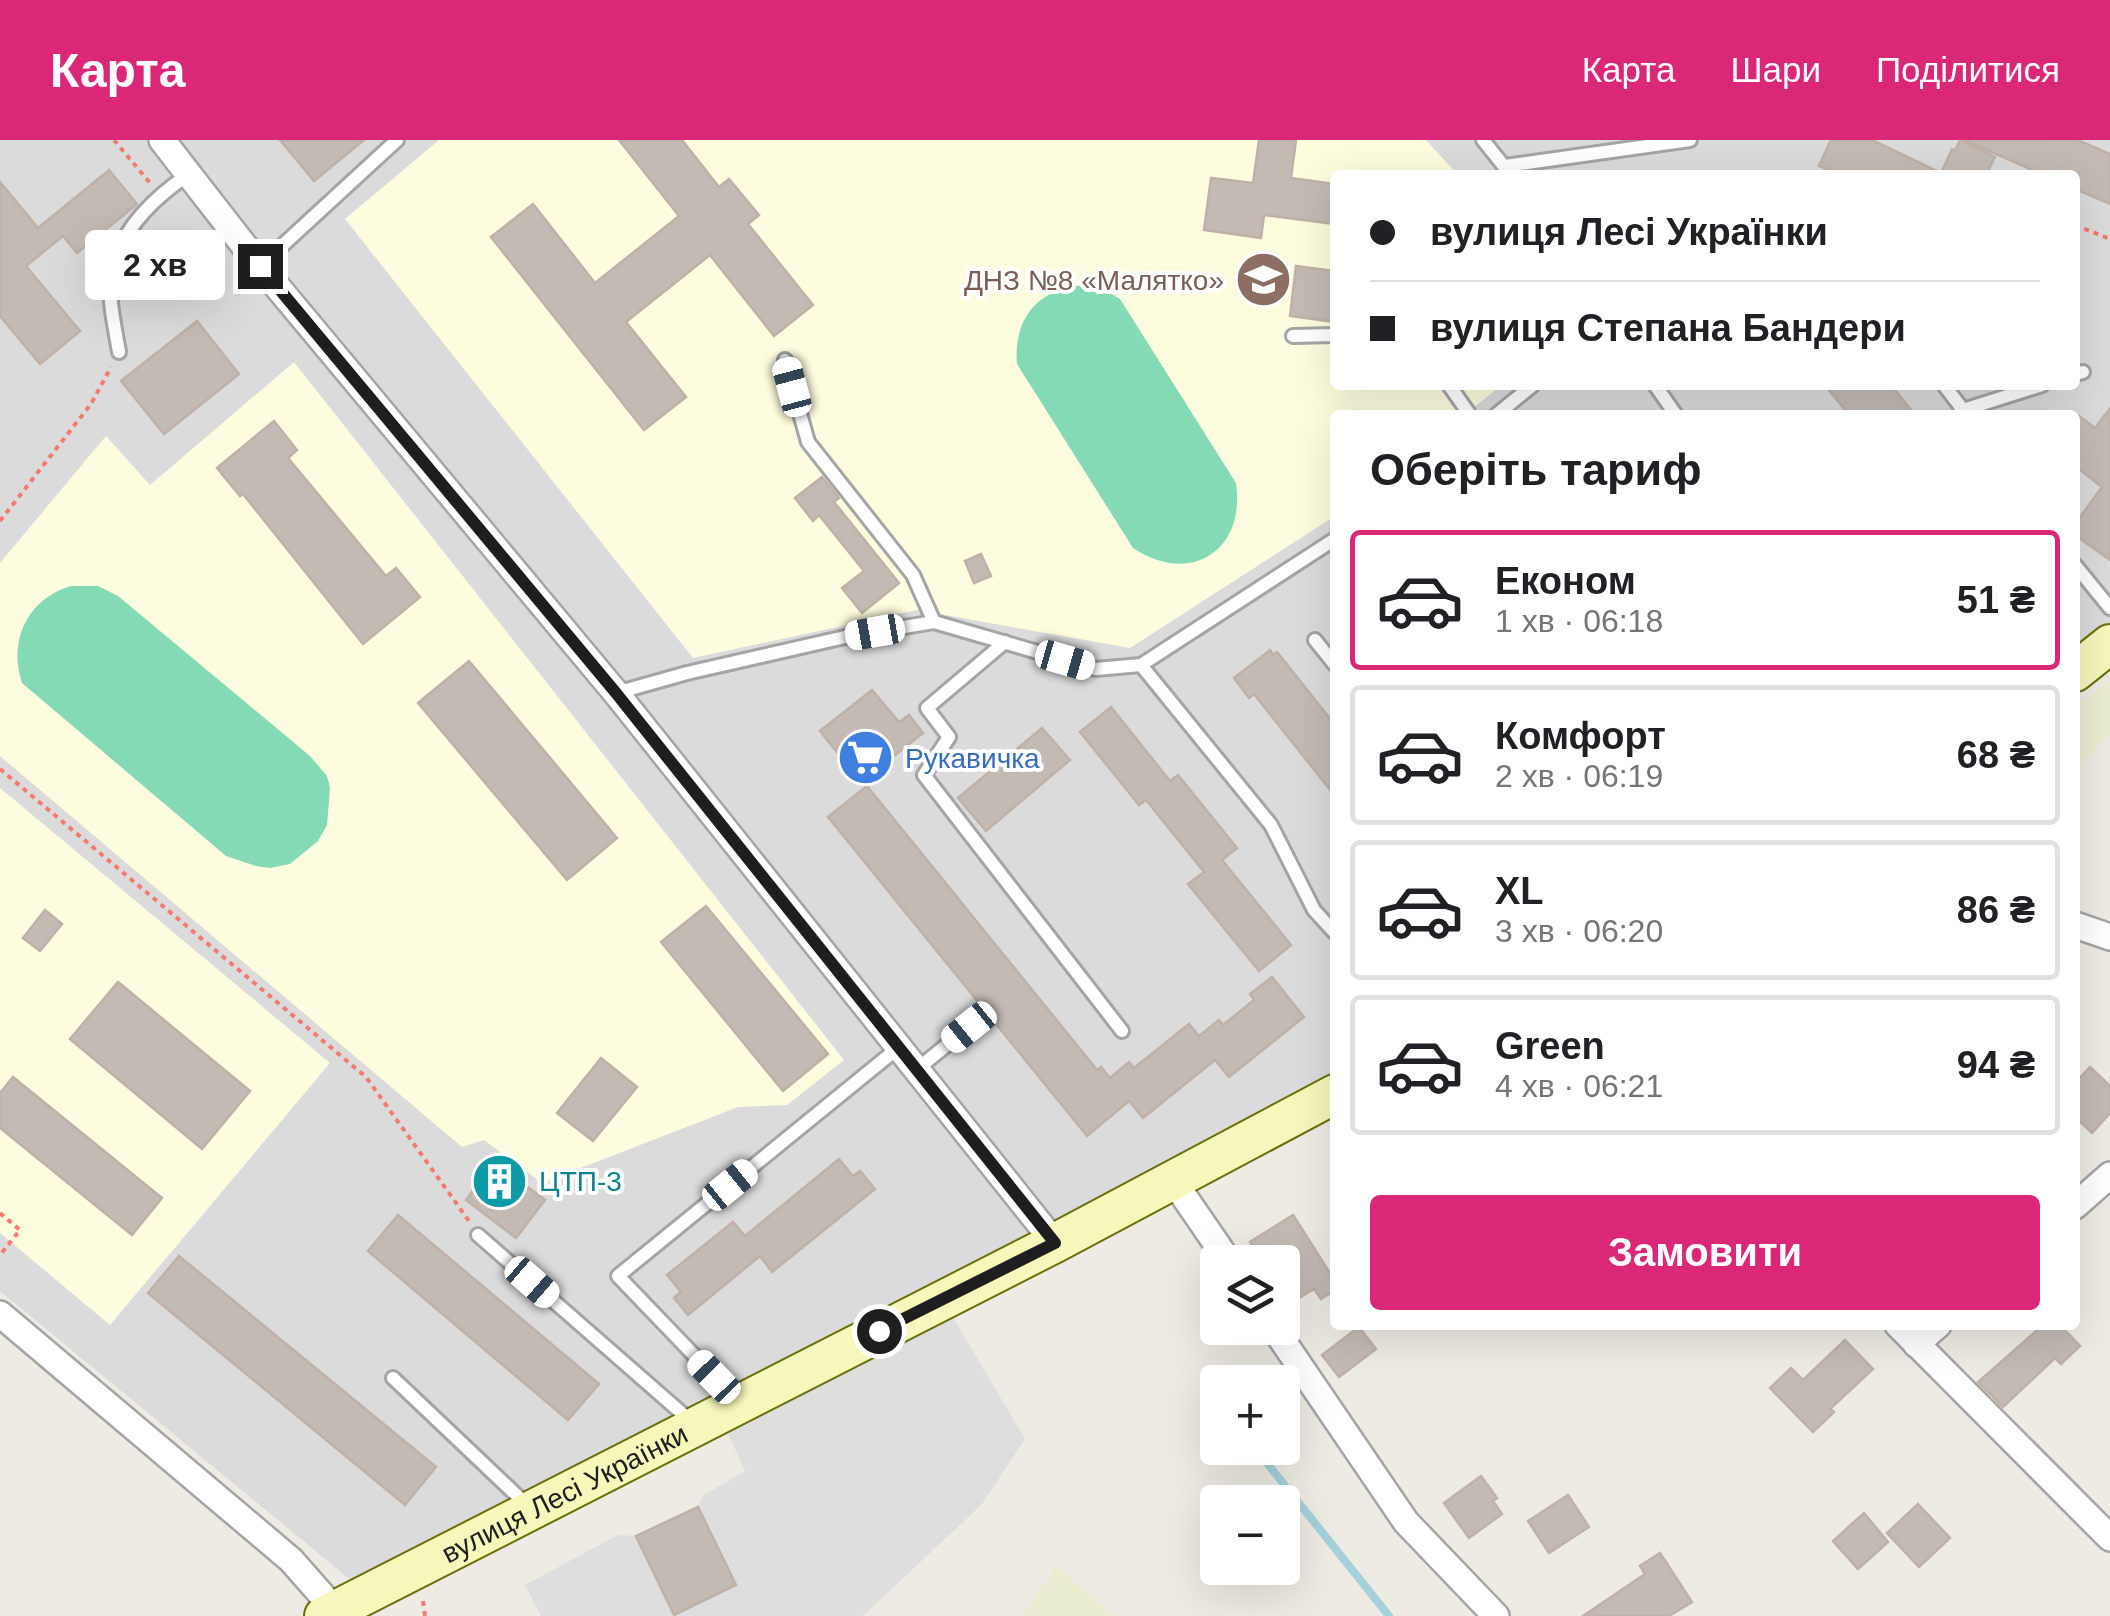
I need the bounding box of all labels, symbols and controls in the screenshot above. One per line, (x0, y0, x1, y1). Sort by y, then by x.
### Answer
text: Карта (50, 44, 185, 97)
text: Карта (1582, 50, 1675, 89)
text: Шари (1730, 50, 1821, 89)
text: Поділитися (1876, 50, 2060, 89)
text: вулиця Лесі Українки (1430, 211, 1828, 253)
callout: 2 хв (85, 231, 225, 301)
route end (238, 244, 283, 289)
text: 2 хв (123, 247, 187, 283)
school or university icon: ДНЗ №8 «Малятко» (1233, 250, 1293, 310)
place label: ДНЗ №8 «Малятко» (964, 265, 1224, 296)
text: вулиця Степана Бандери (1430, 307, 1906, 349)
car (770, 354, 814, 420)
text: Оберіть тариф (1370, 444, 1702, 495)
icon: car (1375, 555, 1465, 645)
text: Економ (1495, 560, 1636, 602)
text: 51 ₴ (1957, 579, 2035, 621)
text: 1 хв · 06:18 (1495, 603, 1663, 639)
car (843, 612, 907, 652)
car (1032, 637, 1098, 683)
icon: car (1375, 710, 1465, 800)
text: Комфорт (1495, 715, 1666, 757)
supermarket icon: Рукавичка (836, 728, 896, 788)
text: 68 ₴ (1957, 734, 2035, 776)
place label: Рукавичка (905, 743, 1040, 774)
text: 2 хв · 06:19 (1495, 758, 1663, 794)
icon: car (1375, 865, 1465, 955)
text: XL (1495, 870, 1544, 912)
text: 86 ₴ (1957, 889, 2035, 931)
text: 3 хв · 06:20 (1495, 913, 1663, 949)
car (936, 996, 1002, 1058)
icon: car (1375, 1020, 1465, 1110)
text: Green (1495, 1025, 1605, 1067)
text: 94 ₴ (1957, 1044, 2035, 1086)
text: 4 хв · 06:21 (1495, 1068, 1663, 1104)
building icon: ЦТП-3 (470, 1151, 530, 1211)
car (697, 1154, 763, 1216)
place label: ЦТП-3 (539, 1166, 622, 1197)
button: Замовити (1370, 1195, 2040, 1310)
map controls (1200, 1245, 1300, 1585)
button: layers (1200, 1245, 1300, 1345)
car (500, 1251, 564, 1313)
route start (857, 1309, 902, 1354)
car (682, 1345, 746, 1409)
button: + (1200, 1365, 1300, 1465)
street label: вулиця Лесі Українки (437, 1418, 693, 1569)
button: − (1200, 1485, 1300, 1585)

